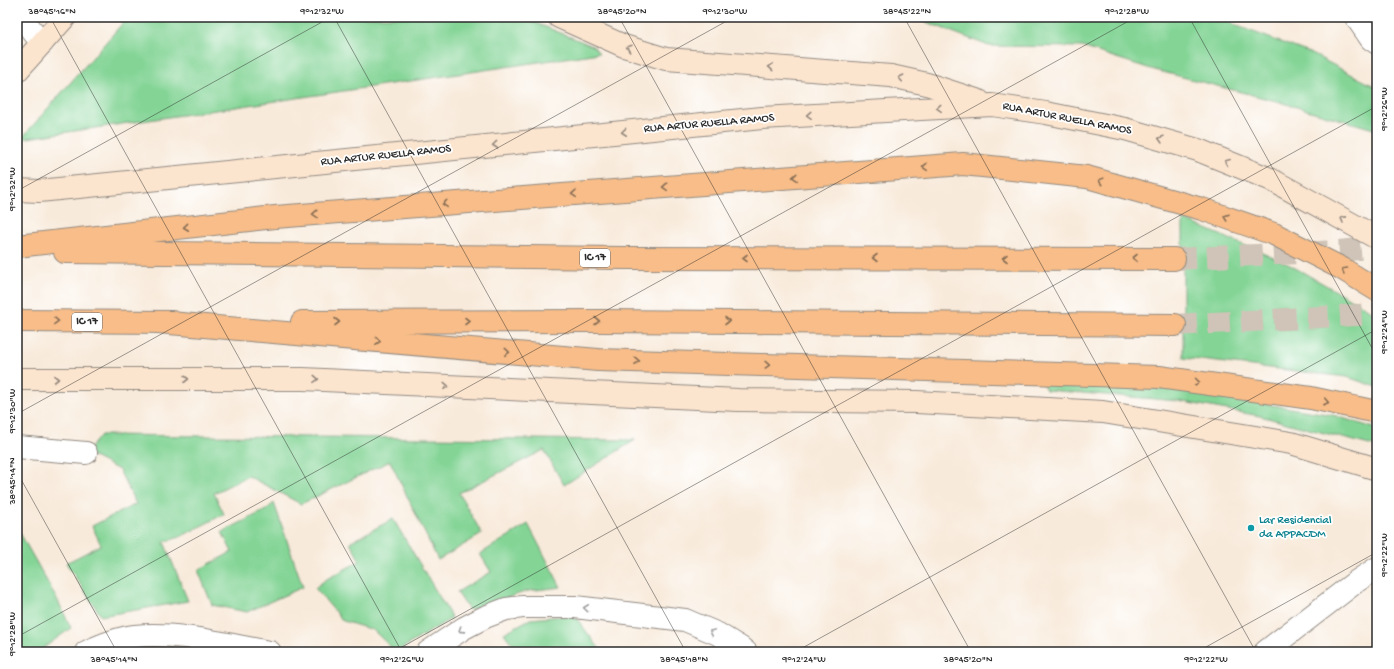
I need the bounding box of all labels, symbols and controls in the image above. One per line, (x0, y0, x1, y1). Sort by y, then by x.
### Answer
text: 38°45'16"N (27, 6, 76, 18)
text: 9°12'32"W (299, 6, 344, 18)
text: 38°45'20"N (597, 6, 647, 18)
text: 9°12'30"W (702, 6, 748, 18)
text: 38°45'22"N (882, 6, 932, 18)
text: 9°12'28"W (1104, 6, 1150, 18)
one-way arrow (626, 44, 633, 53)
one-way arrow (768, 63, 774, 72)
one-way arrow (898, 74, 904, 83)
text: 9°12'26"W (1379, 87, 1391, 132)
street label: RUA ARTUR RUELLA RAMOS (1001, 100, 1133, 138)
one-way arrow (936, 103, 942, 112)
street label: RUA ARTUR RUELLA RAMOS (643, 111, 775, 137)
one-way arrow (806, 111, 812, 120)
one-way arrow (621, 127, 627, 136)
one-way arrow (1157, 135, 1164, 144)
one-way arrow (492, 140, 498, 149)
street label: RUA ARTUR RUELLA RAMOS (320, 142, 452, 170)
one-way arrow (1223, 158, 1230, 166)
one-way arrow (922, 163, 928, 172)
text: 9°12'32"W (7, 167, 19, 212)
one-way arrow (792, 173, 798, 182)
one-way arrow (1097, 177, 1104, 186)
one-way arrow (662, 183, 668, 192)
one-way arrow (571, 189, 577, 198)
one-way arrow (442, 199, 448, 208)
one-way arrow (312, 209, 318, 218)
one-way arrow (1222, 213, 1229, 221)
one-way arrow (1340, 217, 1347, 224)
one-way arrow (183, 222, 189, 231)
road number: IC 17 (580, 249, 610, 267)
one-way arrow (742, 254, 748, 262)
one-way arrow (872, 254, 878, 262)
one-way arrow (1002, 254, 1008, 262)
one-way arrow (1132, 254, 1138, 262)
one-way arrow (1341, 267, 1348, 275)
text: 9°12'24"W (1379, 310, 1391, 355)
road number: IC 17 (72, 313, 102, 331)
one-way arrow (53, 317, 59, 326)
one-way arrow (464, 317, 470, 325)
one-way arrow (594, 317, 600, 325)
one-way arrow (724, 317, 730, 325)
one-way arrow (334, 318, 340, 326)
one-way arrow (375, 336, 381, 345)
one-way arrow (504, 347, 510, 356)
one-way arrow (634, 357, 640, 365)
one-way arrow (764, 361, 770, 369)
one-way arrow (53, 375, 59, 383)
one-way arrow (183, 375, 189, 383)
one-way arrow (313, 375, 319, 384)
one-way arrow (1194, 377, 1200, 386)
one-way arrow (443, 381, 449, 390)
text: 9°12'30"W (7, 388, 19, 434)
one-way arrow (1323, 397, 1329, 405)
text: 38°45'14"N (7, 457, 19, 506)
place label: Lar Residencial da APPACDM (1259, 514, 1332, 542)
marker: Lar Residencial da APPACDM (1246, 523, 1256, 533)
text: 9°12'22"W (1379, 533, 1391, 578)
one-way arrow (583, 604, 589, 613)
text: 9°12'28"W (7, 611, 19, 657)
one-way arrow (458, 626, 465, 633)
one-way arrow (709, 629, 717, 637)
text: 38°45'14"N (89, 654, 138, 666)
text: 9°12'26"W (379, 654, 424, 666)
text: 38°45'18"N (659, 654, 708, 666)
text: 9°12'24"W (781, 654, 826, 666)
text: 38°45'20"N (943, 654, 993, 666)
text: 9°12'22"W (1183, 654, 1228, 666)

